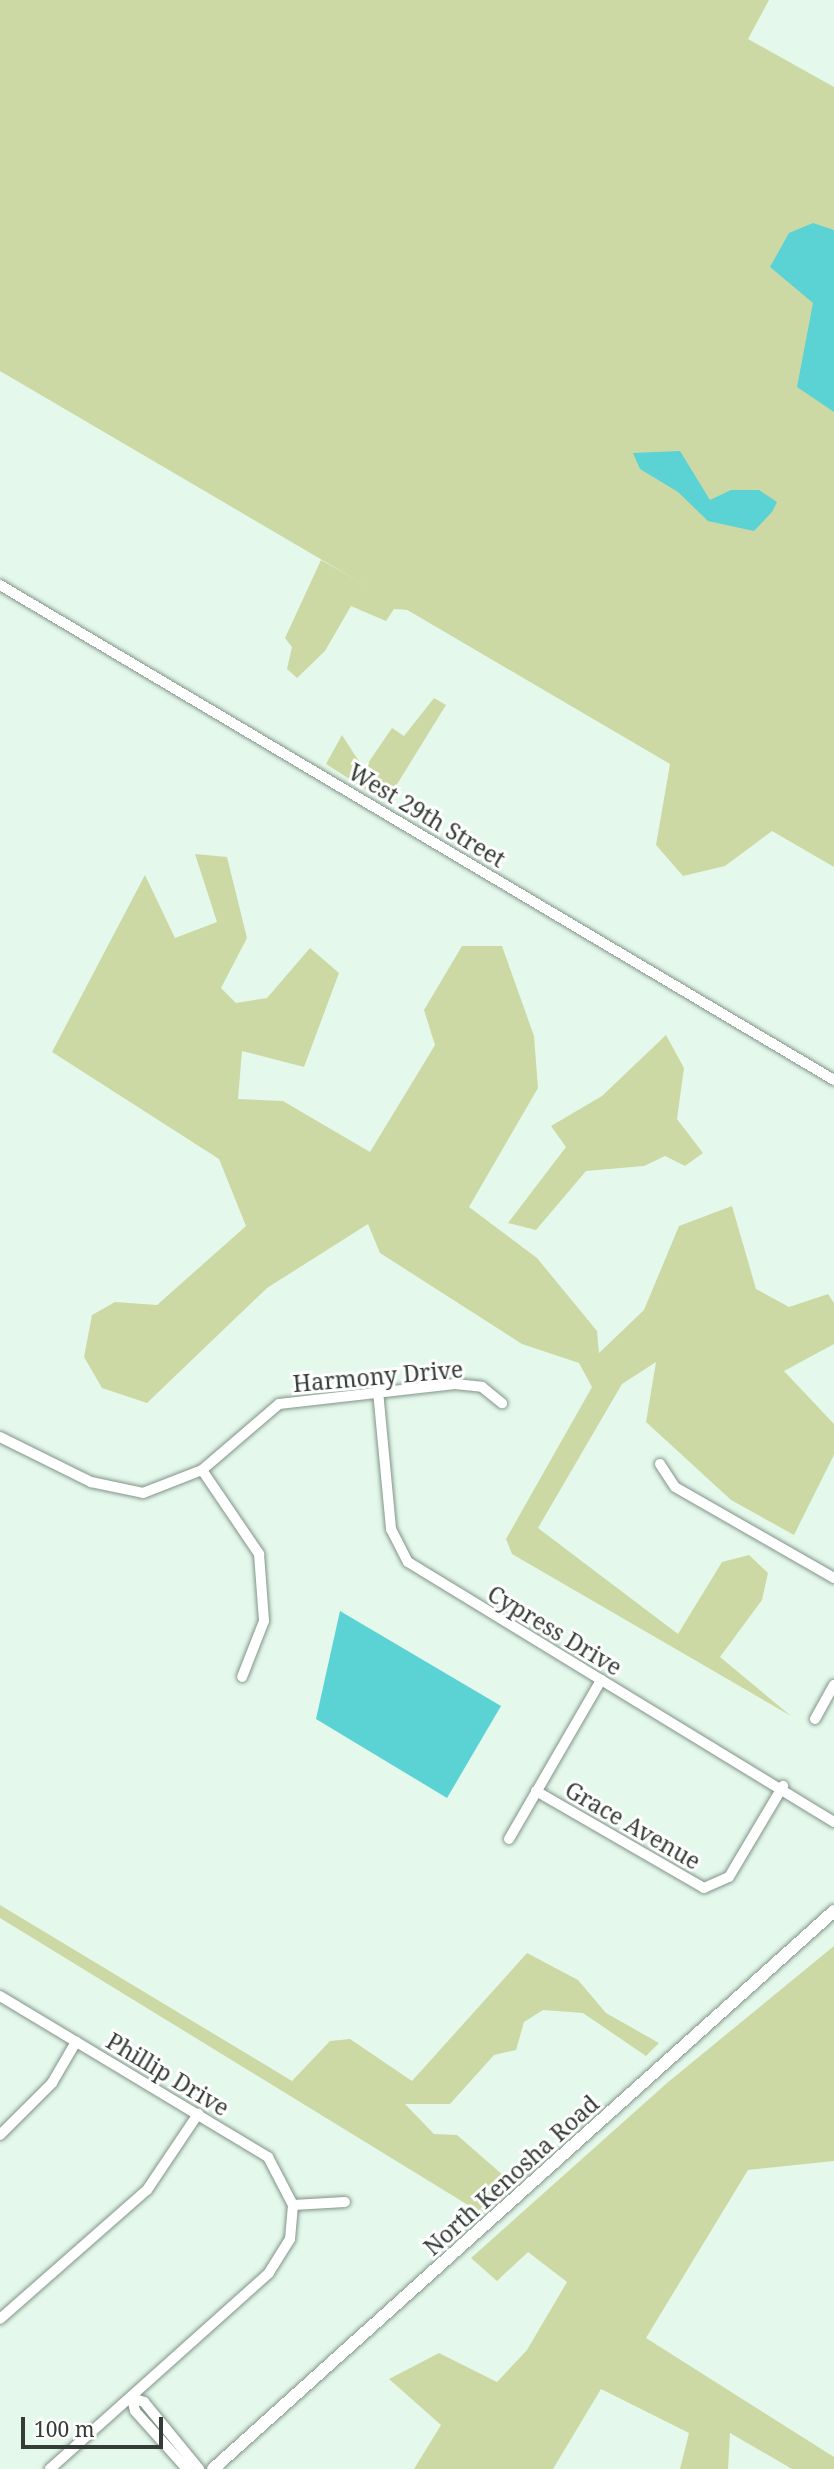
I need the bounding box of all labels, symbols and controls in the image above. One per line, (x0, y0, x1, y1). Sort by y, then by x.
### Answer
street label: West 29th Street (344, 757, 510, 873)
street label: Harmony Drive (292, 1355, 464, 1397)
street label: Cypress Drive (483, 1579, 627, 1681)
street label: Grace Avenue (560, 1775, 706, 1875)
street label: Phillip Drive (102, 2027, 234, 2121)
street label: North Kenosha Road (418, 2089, 604, 2261)
scale bar (24, 2402, 166, 2446)
text: 100 m (34, 2415, 95, 2443)

